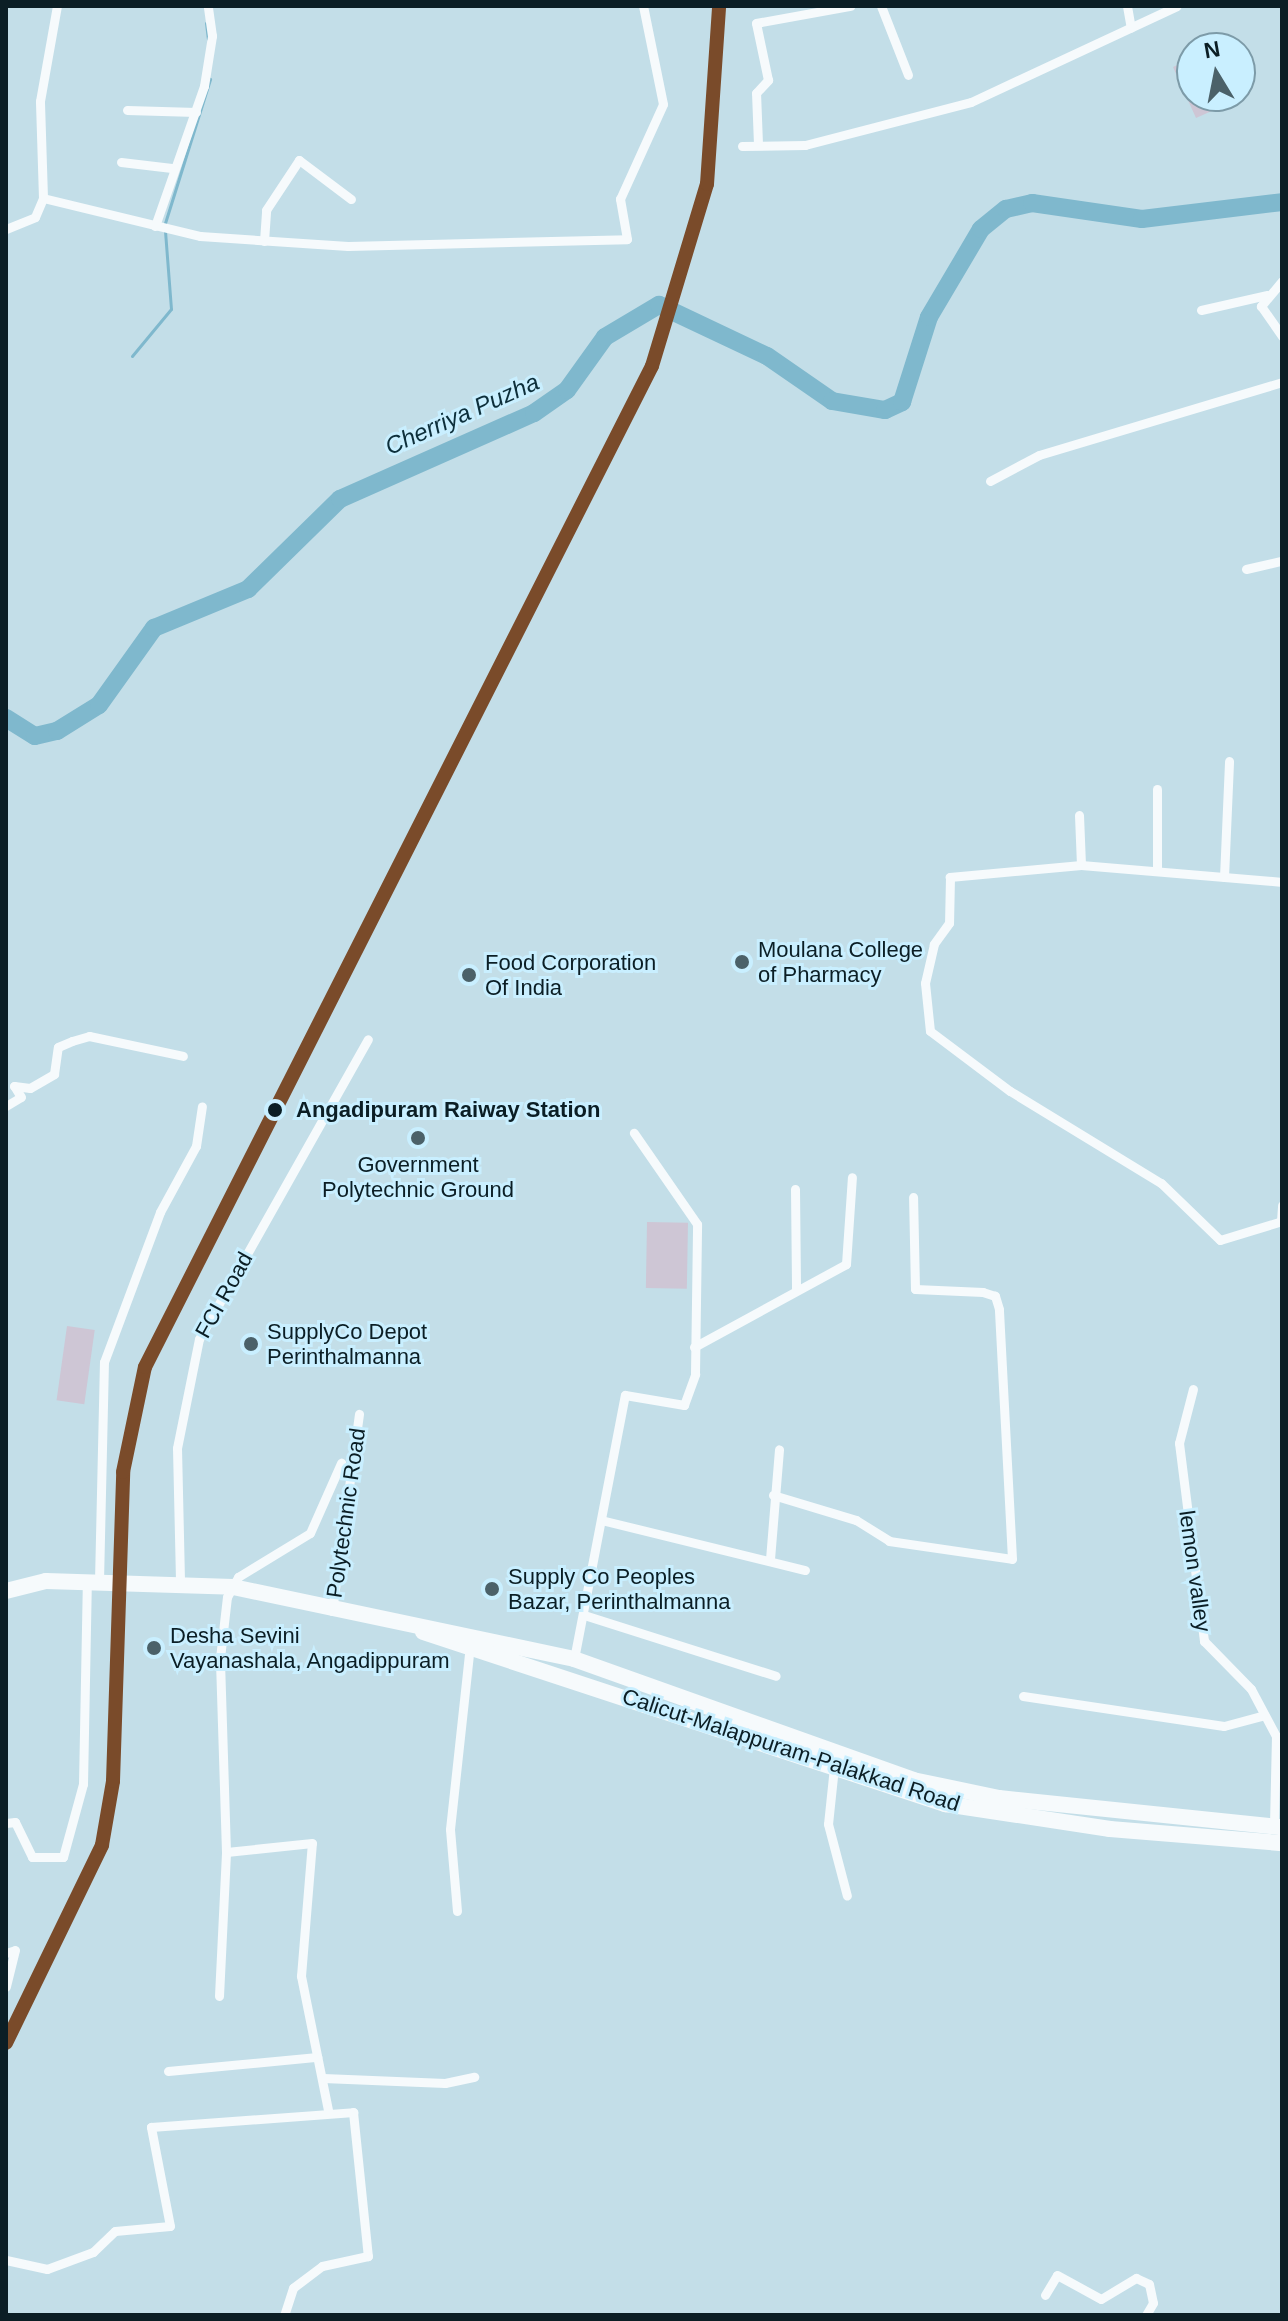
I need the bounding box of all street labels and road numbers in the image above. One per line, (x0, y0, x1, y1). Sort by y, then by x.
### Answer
street label: FCI Road (190, 1247, 258, 1343)
street label: Polytechnic Road (321, 1426, 371, 1600)
street label: lemon valley (1173, 1509, 1217, 1633)
street label: Calicut-Malappuram-Palakkad Road (619, 1683, 963, 1817)

